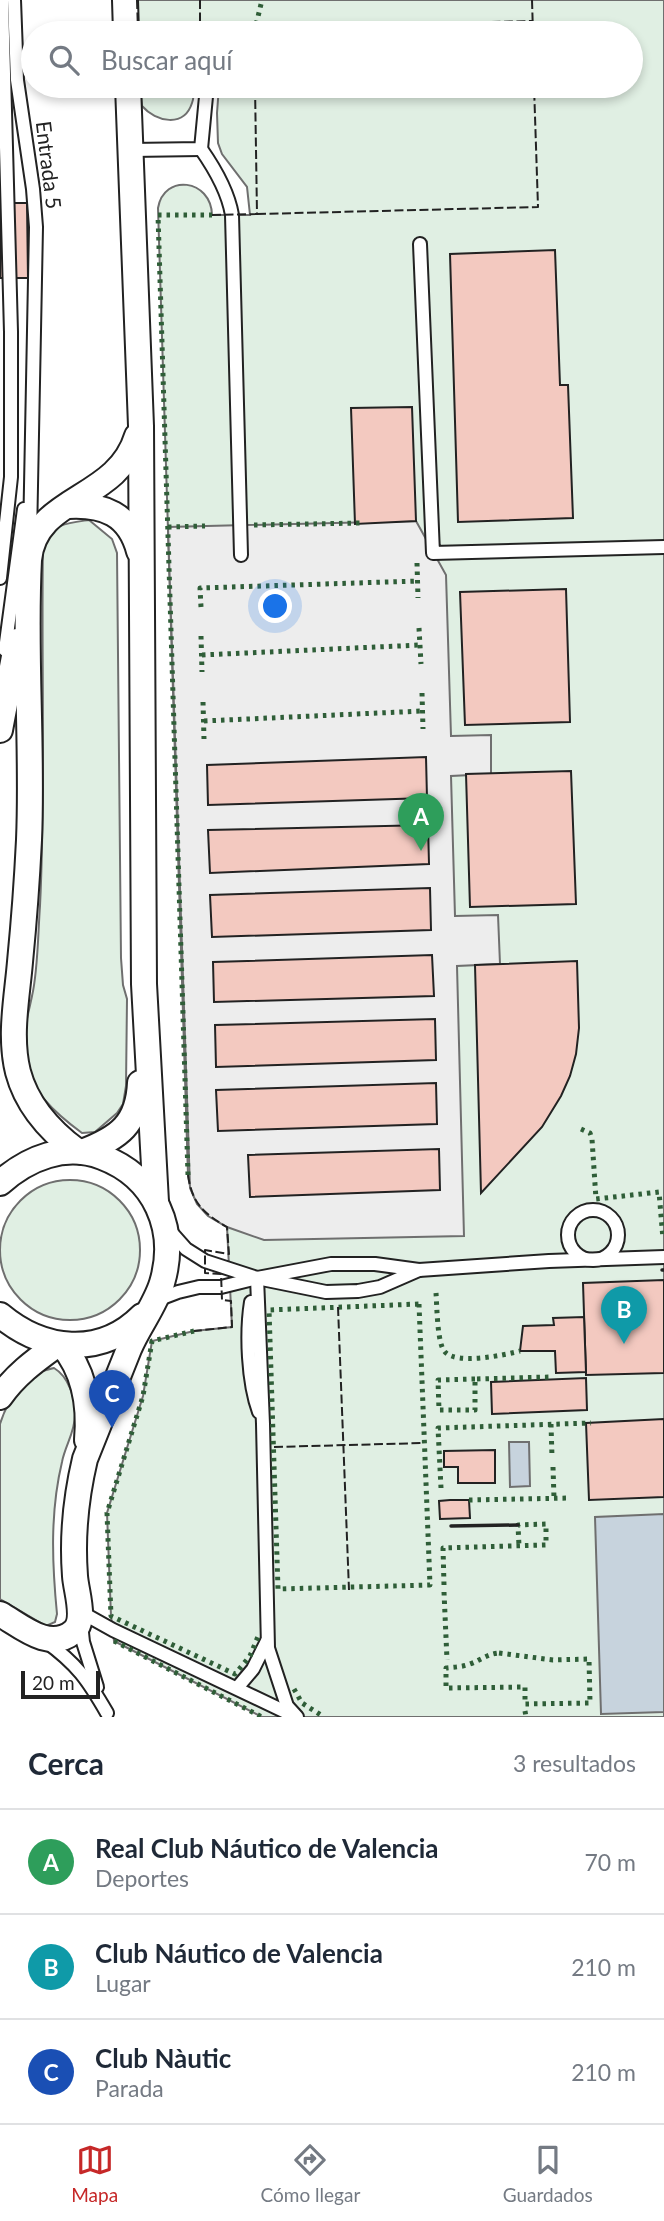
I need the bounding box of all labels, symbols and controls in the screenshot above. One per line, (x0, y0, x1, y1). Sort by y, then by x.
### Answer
search box (21, 21, 643, 98)
icon: search (45, 41, 83, 79)
text: Buscar aquí (101, 44, 232, 76)
street label: Entrada 5 (32, 119, 67, 210)
your location (258, 589, 292, 623)
pin: A (398, 793, 444, 851)
pin: B (601, 1286, 647, 1344)
pin: C (89, 1370, 135, 1428)
scale bar (21, 1668, 100, 1700)
text: 20 m (32, 1671, 75, 1694)
text: Cerca (28, 1745, 104, 1781)
text: 3 resultados (513, 1749, 636, 1777)
text: Real Club Náutico de Valencia (95, 1832, 439, 1864)
text: A (43, 1848, 59, 1876)
text: 70 m (585, 1848, 636, 1876)
text: Deportes (95, 1864, 189, 1892)
text: Club Náutico de Valencia (95, 1937, 383, 1969)
text: B (43, 1953, 59, 1981)
text: 210 m (571, 1953, 636, 1981)
text: Lugar (95, 1969, 151, 1997)
text: Club Nàutic (95, 2042, 231, 2074)
text: C (43, 2058, 59, 2086)
text: 210 m (571, 2058, 636, 2086)
text: Parada (95, 2074, 164, 2102)
tab: Mapa (71, 2141, 118, 2206)
tab: Cómo llegar (261, 2141, 360, 2206)
tab: Guardados (503, 2141, 593, 2206)

